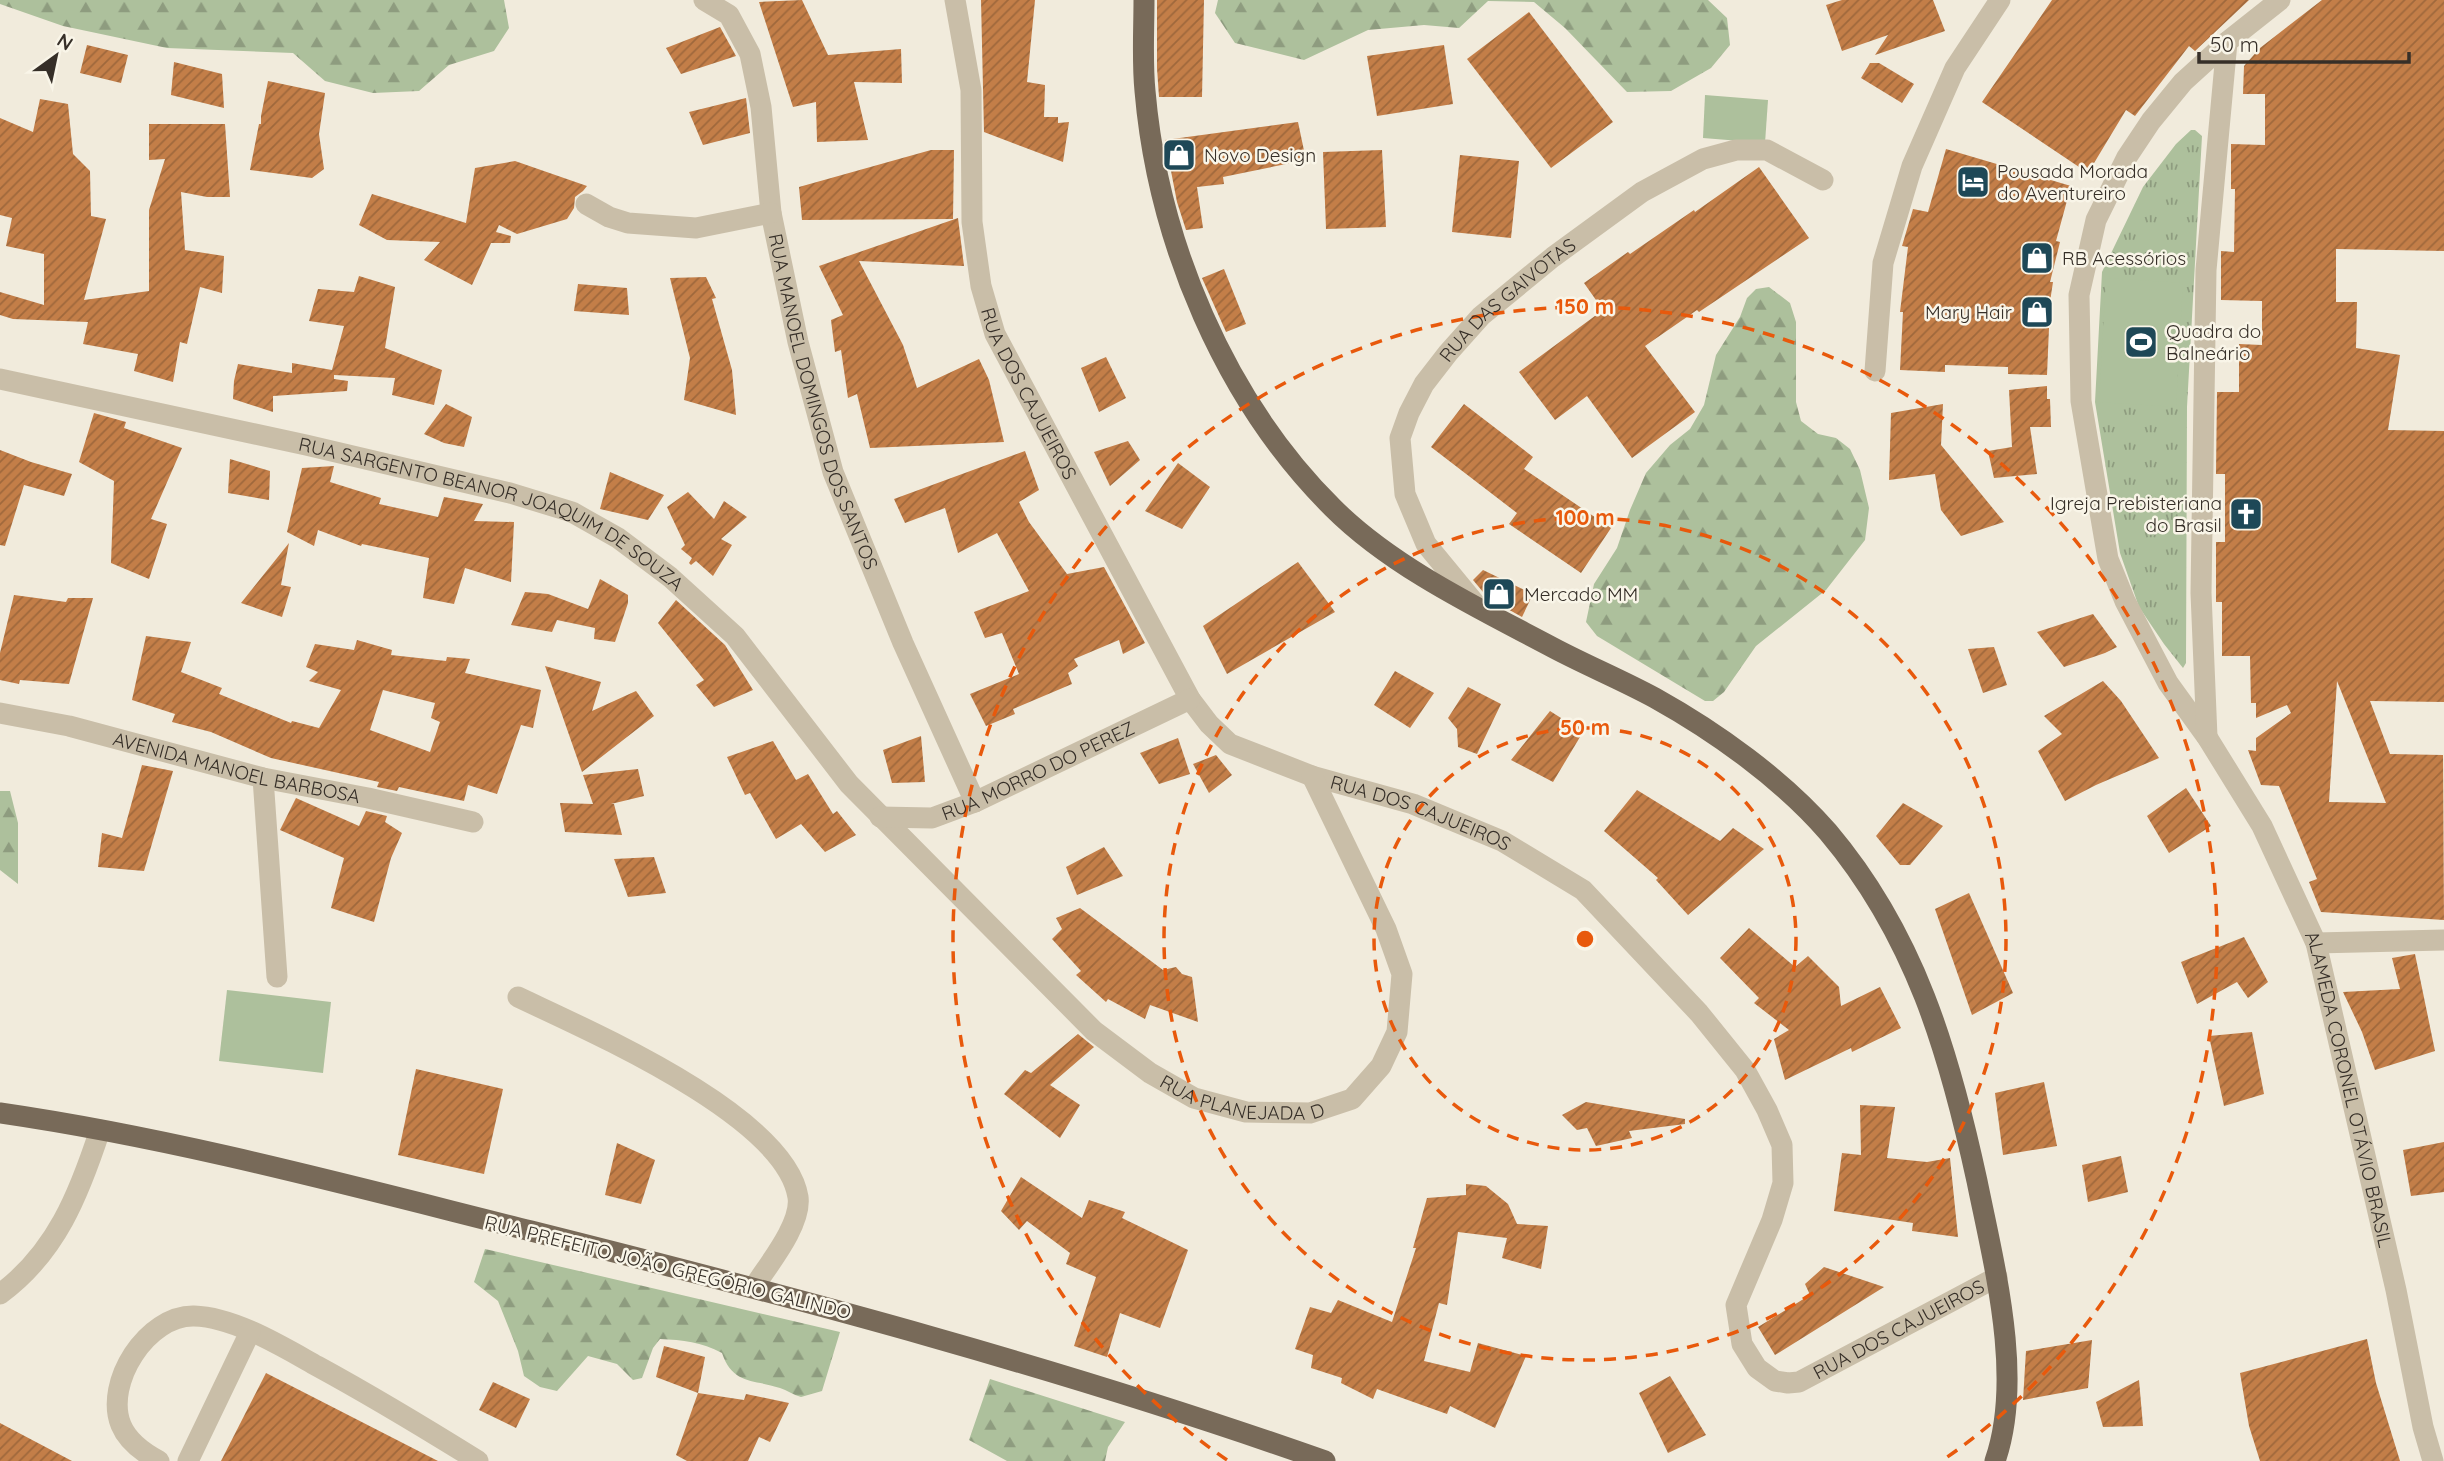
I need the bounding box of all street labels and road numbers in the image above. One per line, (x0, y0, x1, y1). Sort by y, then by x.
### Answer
street label: RUA MANOEL DOMINGOS DOS SANTOS (764, 231, 884, 573)
street label: RUA DAS GAIVOTAS (1434, 233, 1580, 367)
street label: RUA DOS CAJUEIROS (976, 305, 1082, 483)
street label: RUA SARGENTO BEANOR JOAQUIM DE SOUZA (297, 432, 689, 596)
street label: RUA MORRO DO PEREZ (938, 715, 1138, 825)
street label: AVENIDA MANOEL BARBOSA (110, 726, 362, 808)
street label: RUA DOS CAJUEIROS (1328, 770, 1516, 856)
street label: ALAMEDA CORONEL OTÁVIO BRASIL (2300, 927, 2398, 1250)
street label: RUA PLANEJADA D (1156, 1069, 1327, 1125)
street label: RUA PREFEITO JOÃO GREGÓRIO GALINDO (482, 1210, 854, 1324)
street label: RUA DOS CAJUEIROS (1809, 1274, 1988, 1384)

